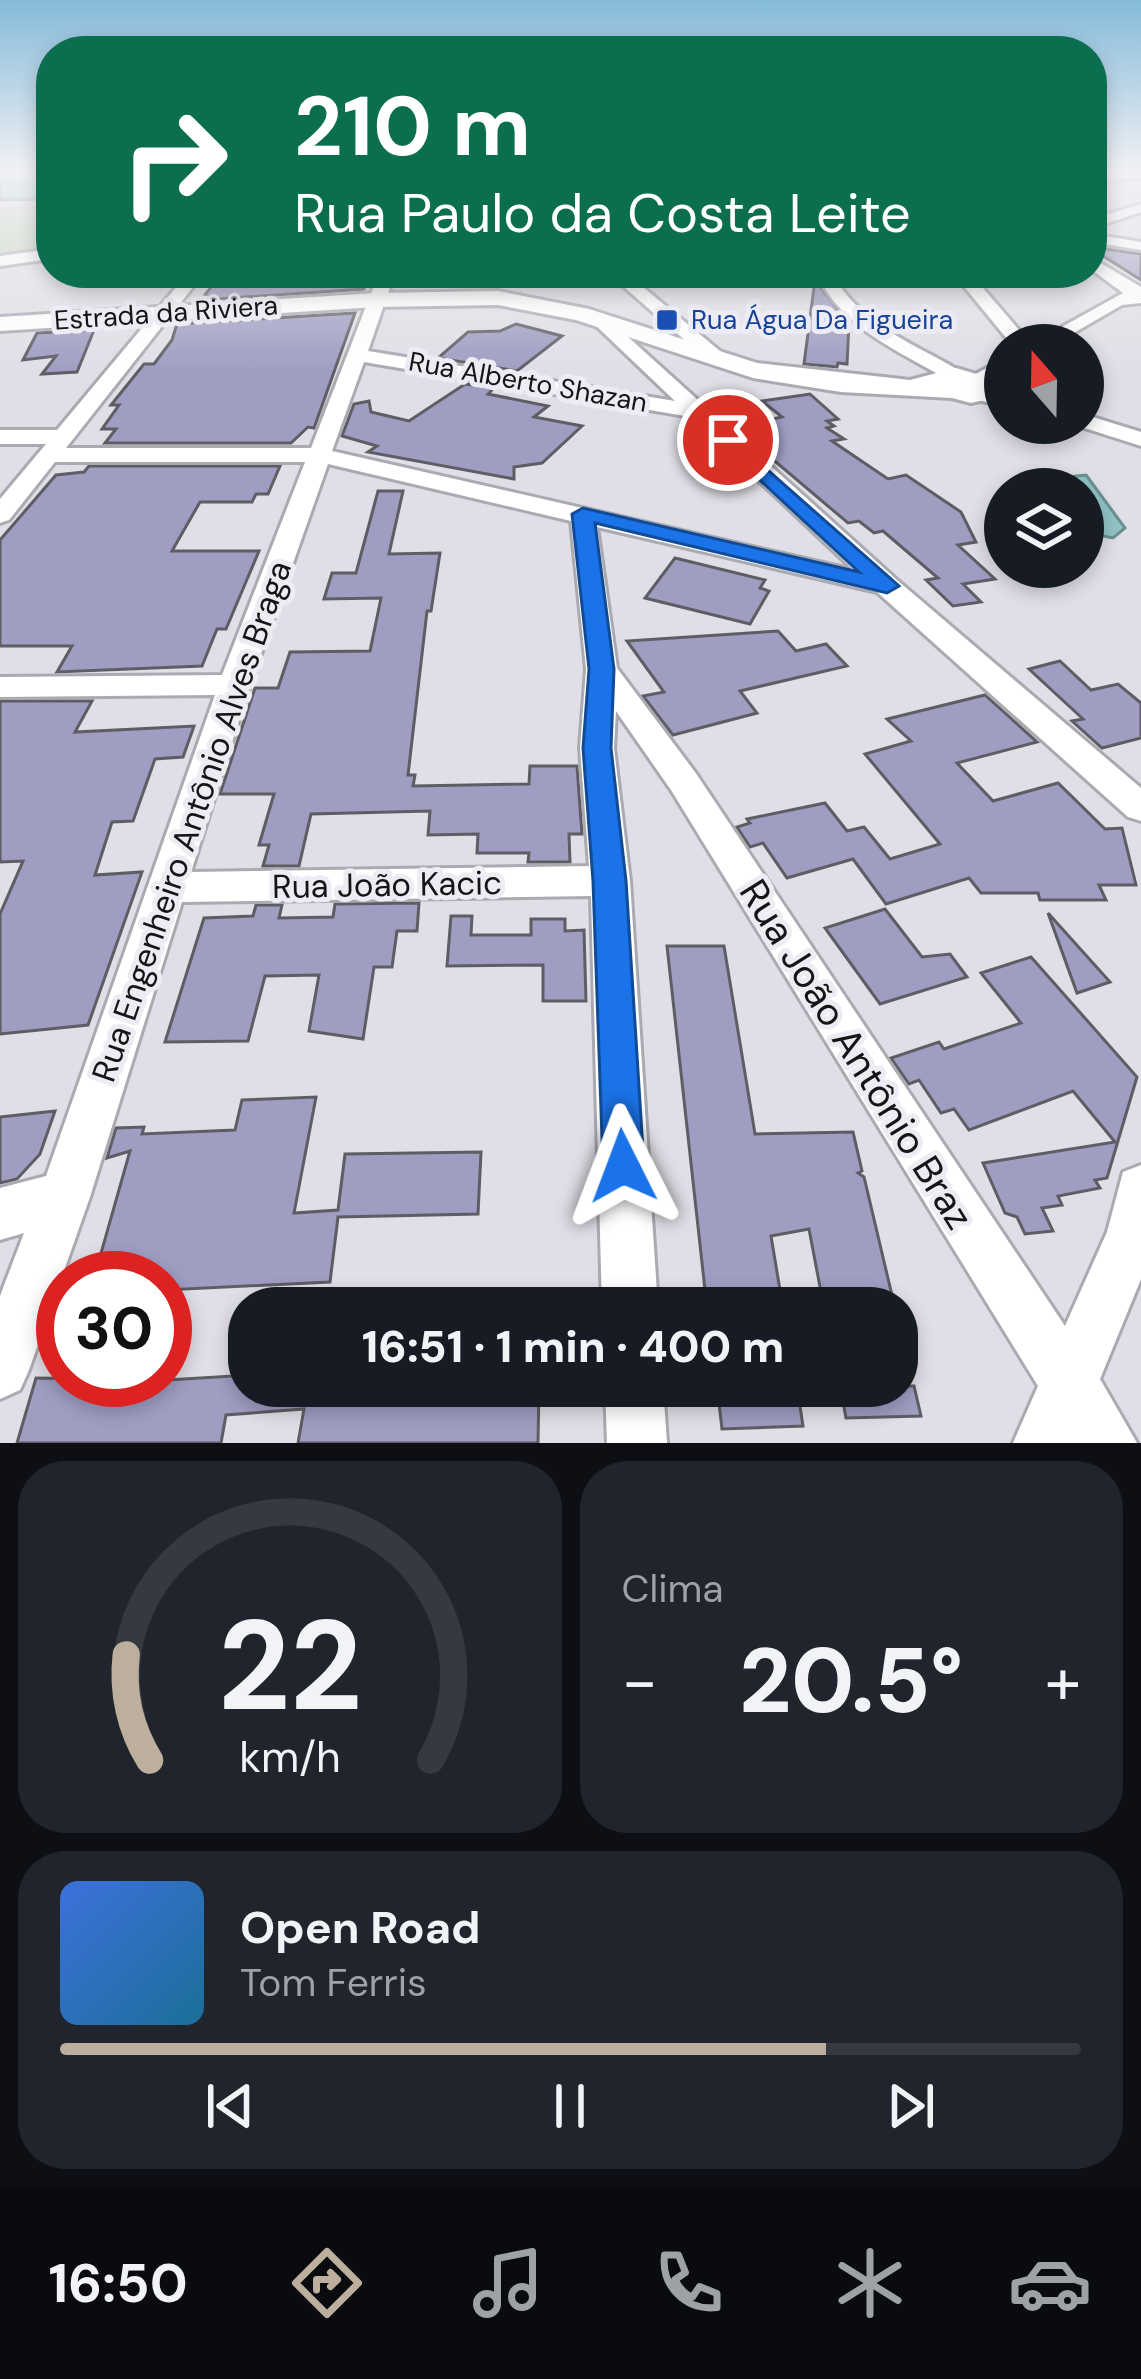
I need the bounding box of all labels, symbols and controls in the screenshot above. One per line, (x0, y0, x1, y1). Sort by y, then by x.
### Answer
text: 210 m (294, 72, 531, 181)
icon: right (96, 84, 252, 240)
text: Rua Paulo da Costa Leite (294, 178, 911, 249)
street label: Estrada da Riviera (53, 287, 279, 338)
place label: Rua Água Da Figueira (691, 302, 953, 337)
marker: Rua Água Da Figueira (654, 307, 680, 333)
north arrow (984, 324, 1104, 444)
map controls (984, 324, 1104, 588)
street label: Rua Alberto Shazan (406, 343, 650, 420)
pin (677, 389, 779, 491)
icon: arrive (695, 407, 761, 473)
button: layers (984, 468, 1104, 588)
street label: Rua Engenheiro Antônio Alves Braga (82, 555, 301, 1087)
street label: Rua João Kacic (272, 861, 502, 908)
street label: Rua João Antônio Braz (728, 870, 985, 1239)
position arrow (560, 1103, 686, 1229)
speed limit sign: 30 (36, 1251, 192, 1407)
text: 16:51 · 1 min · 400 m (362, 1317, 784, 1376)
text: Clima (622, 1563, 724, 1614)
text: 22 (218, 1585, 362, 1748)
text: 20.5° (739, 1623, 963, 1740)
text: − (622, 1639, 658, 1724)
text: + (1045, 1639, 1081, 1724)
text: km/h (239, 1729, 340, 1785)
text: Open Road (240, 1898, 481, 1957)
text: Tom Ferris (240, 1957, 427, 2008)
icon: previous (197, 2073, 263, 2139)
icon: pause (537, 2073, 603, 2139)
icon: next (878, 2073, 944, 2139)
icon: directions (285, 2241, 369, 2325)
icon: music (466, 2241, 550, 2325)
icon: phone (647, 2241, 731, 2325)
icon: climate (828, 2241, 912, 2325)
icon: car (1008, 2241, 1092, 2325)
text: 16:50 (48, 2248, 188, 2319)

